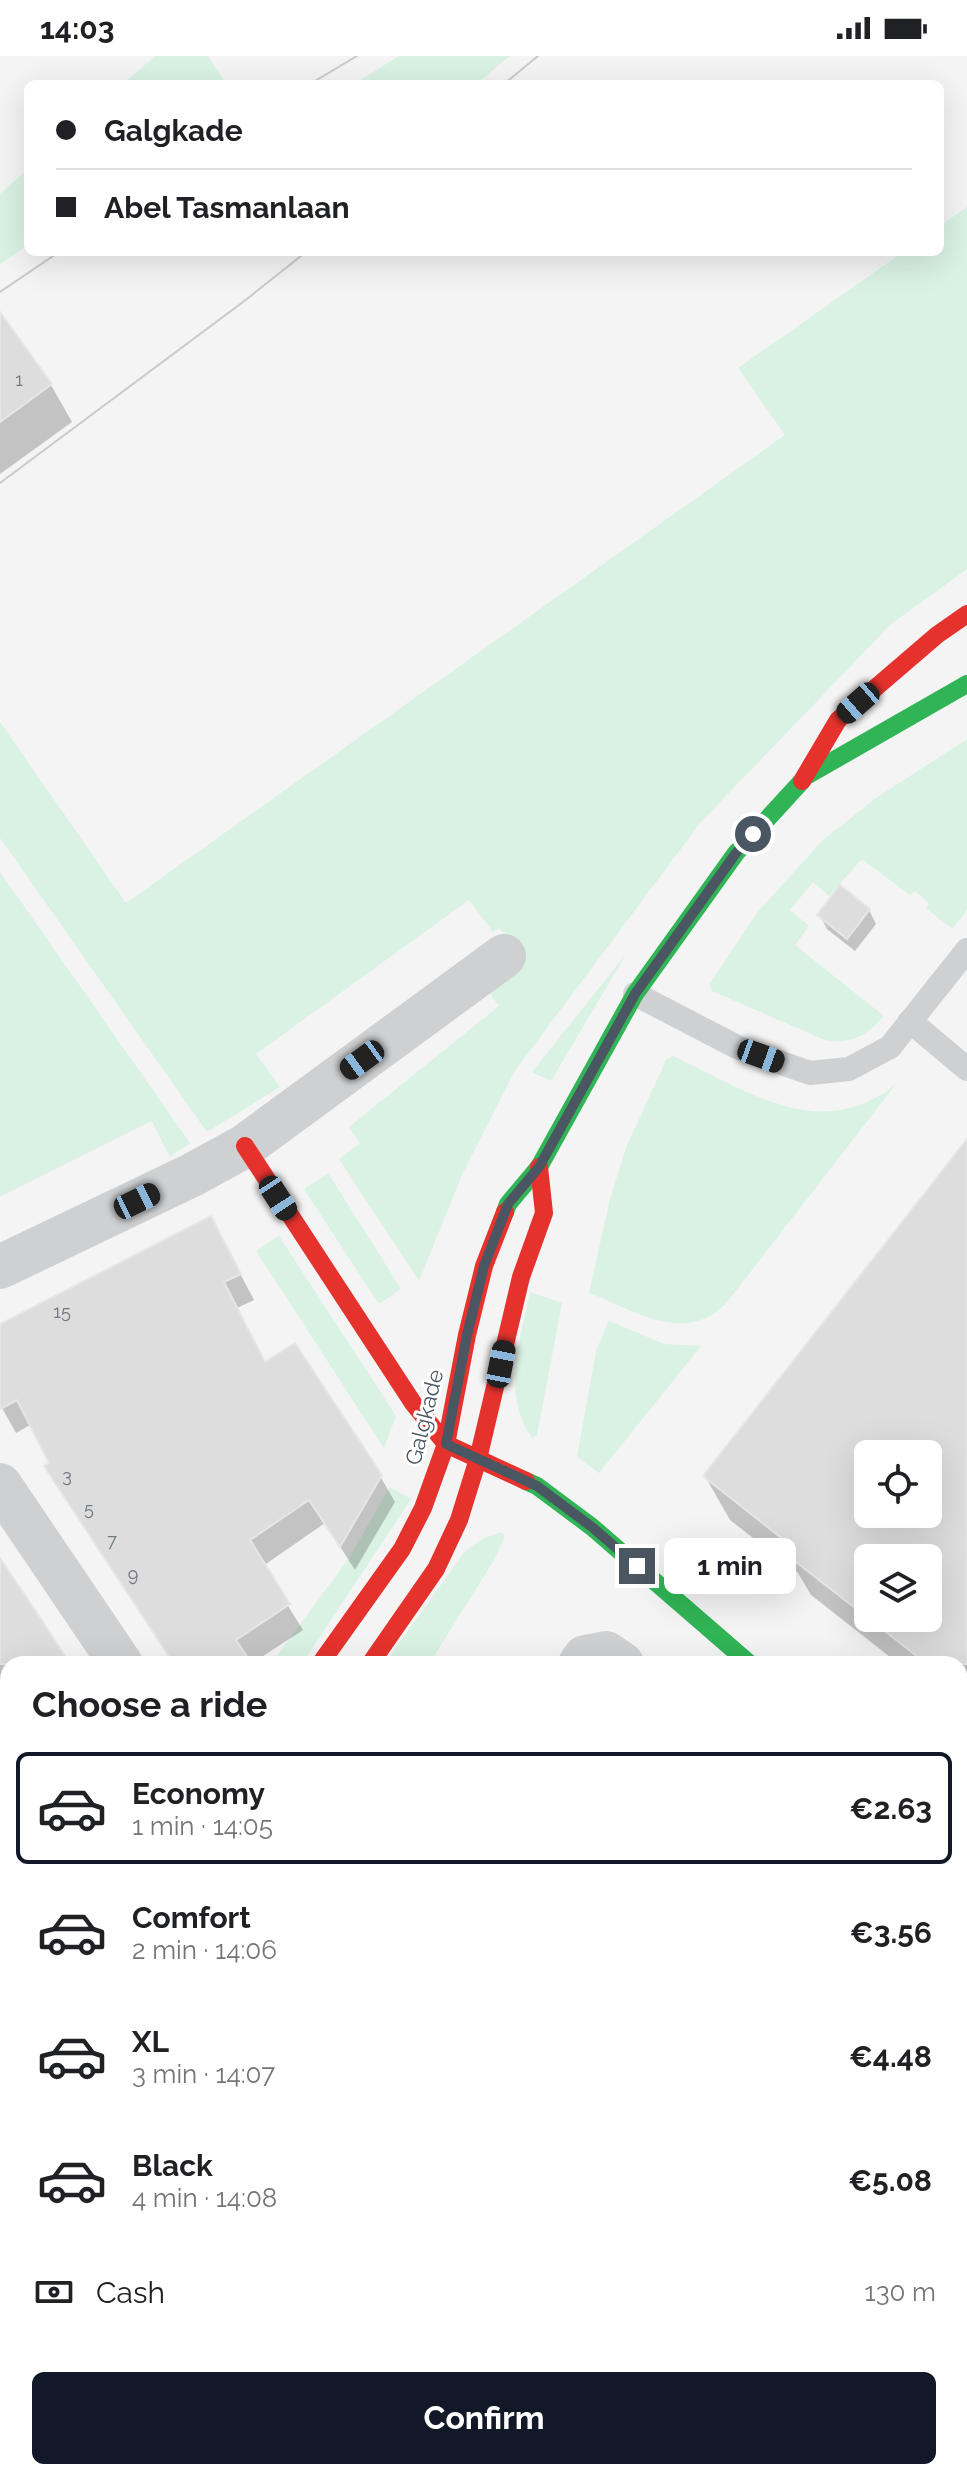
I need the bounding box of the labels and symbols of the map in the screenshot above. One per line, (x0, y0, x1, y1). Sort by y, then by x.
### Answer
house number: 1 (15, 369, 23, 390)
car (832, 678, 884, 728)
route start (735, 816, 771, 852)
car (336, 1036, 388, 1084)
car (734, 1037, 788, 1075)
car (255, 1171, 301, 1225)
car (110, 1180, 164, 1222)
house number: 15 (53, 1301, 71, 1322)
car (485, 1338, 517, 1390)
street label: Galgkade (400, 1366, 448, 1467)
house number: 3 (62, 1465, 72, 1486)
house number: 5 (84, 1498, 94, 1519)
house number: 7 (107, 1530, 117, 1551)
callout: 1 min (665, 1538, 797, 1594)
route end (619, 1548, 655, 1584)
house number: 9 (128, 1564, 138, 1585)

